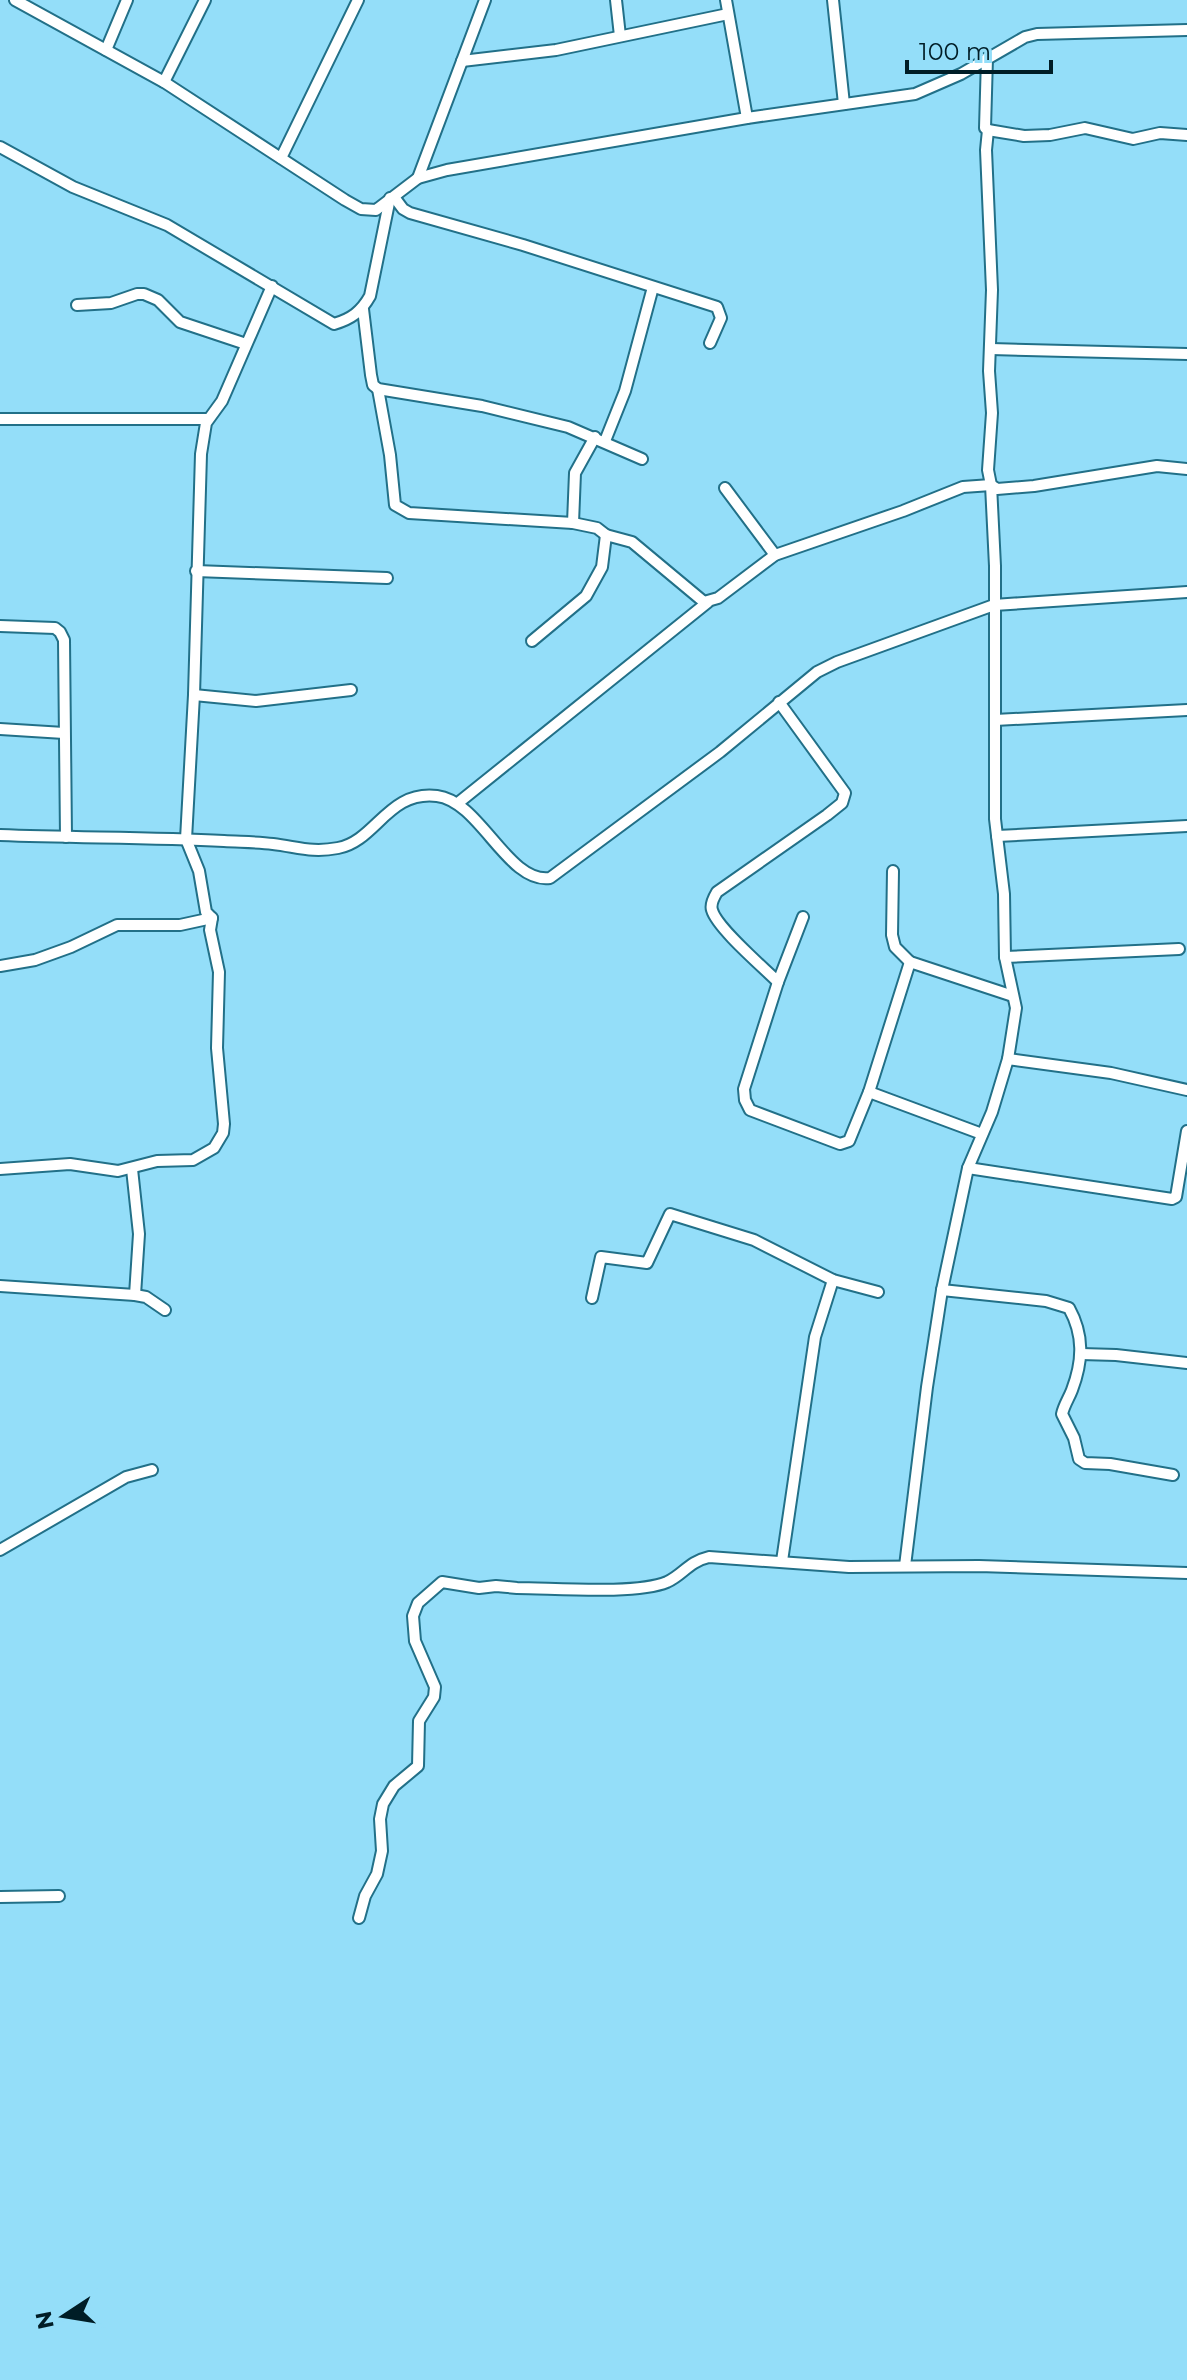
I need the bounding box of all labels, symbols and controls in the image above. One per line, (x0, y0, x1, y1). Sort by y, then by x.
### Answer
scale bar (907, 24, 1051, 74)
text: 100 m (919, 37, 991, 66)
north arrow (24, 2276, 104, 2356)
text: N (30, 2309, 60, 2332)

